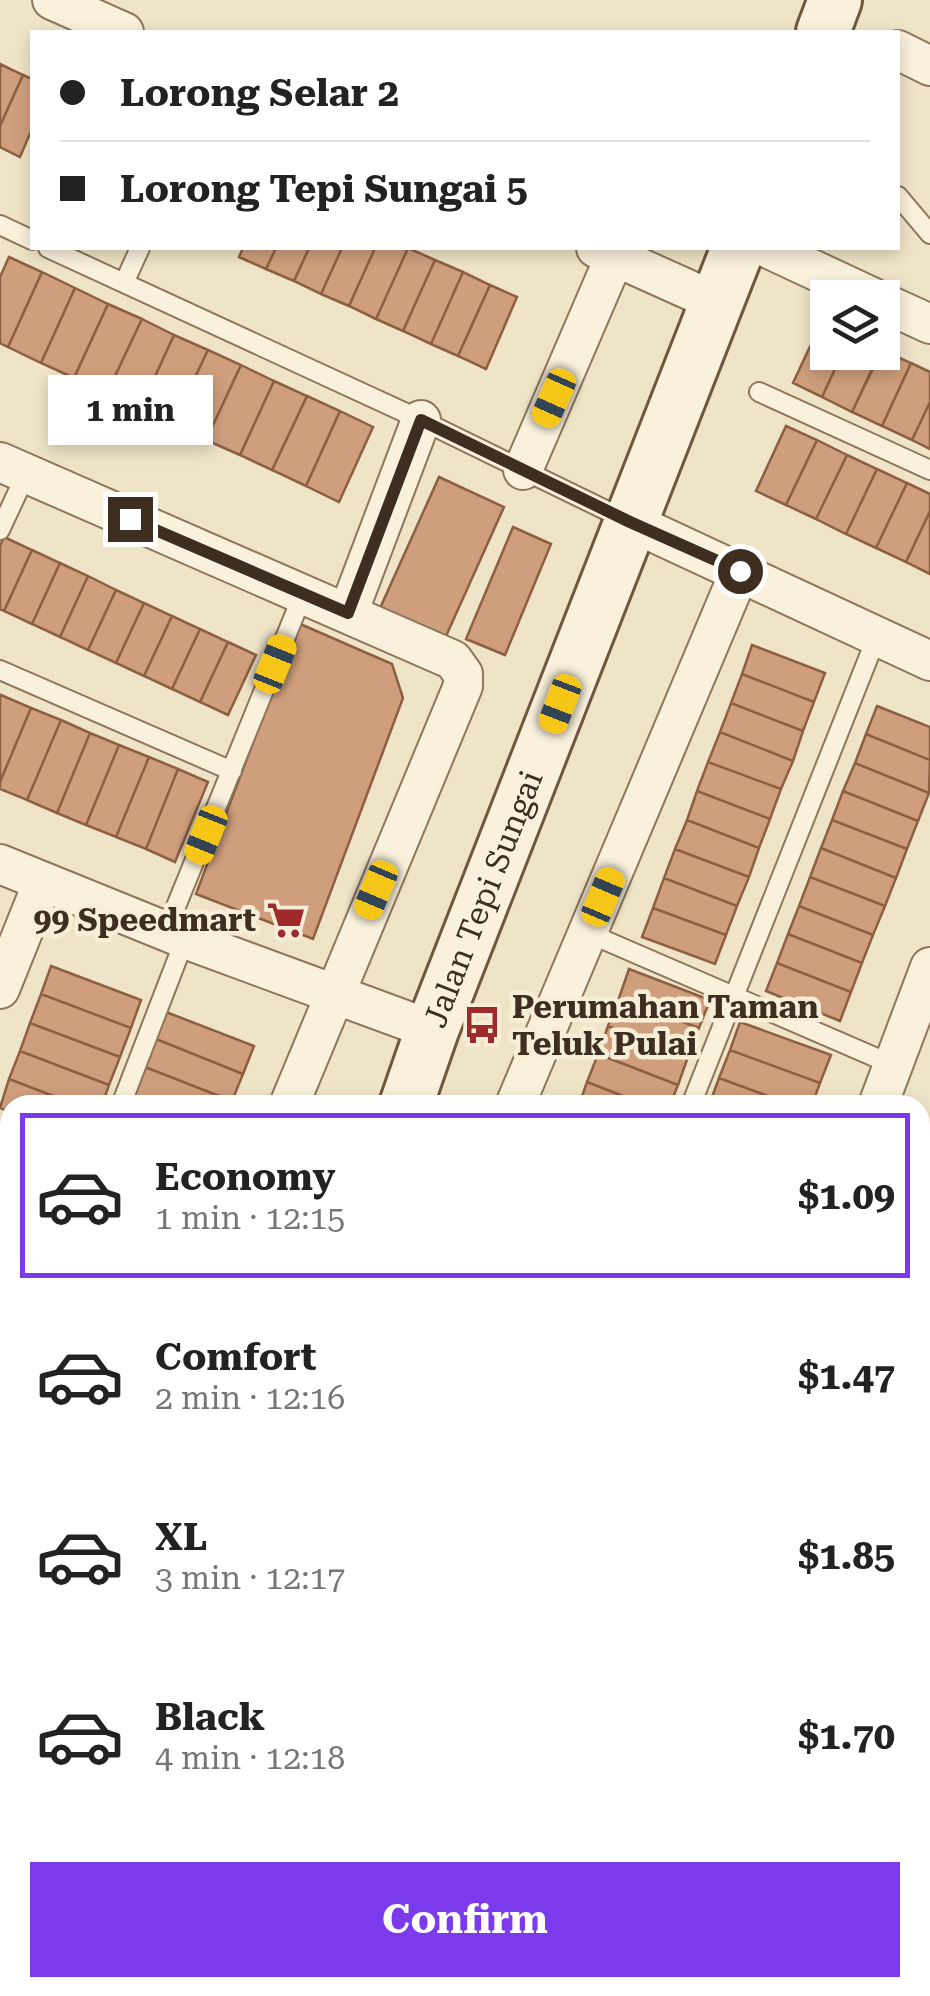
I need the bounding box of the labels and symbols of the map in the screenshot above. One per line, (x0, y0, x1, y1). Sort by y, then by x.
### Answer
car (528, 364, 580, 432)
callout: 1 min (48, 374, 212, 444)
route end (108, 497, 153, 542)
route start (718, 549, 763, 594)
car (250, 631, 300, 697)
car (535, 671, 585, 737)
street label: Jalan Tepi Sungai (416, 765, 551, 1033)
car (181, 802, 231, 868)
car (350, 857, 402, 923)
car (577, 864, 629, 930)
supermarket icon: 99 Speedmart (265, 899, 307, 941)
place label: 99 Speedmart (34, 901, 256, 939)
place label: Perumahan Taman Teluk Pulai (512, 988, 819, 1063)
bus stop icon: Perumahan Taman Teluk Pulai (461, 1004, 503, 1046)

